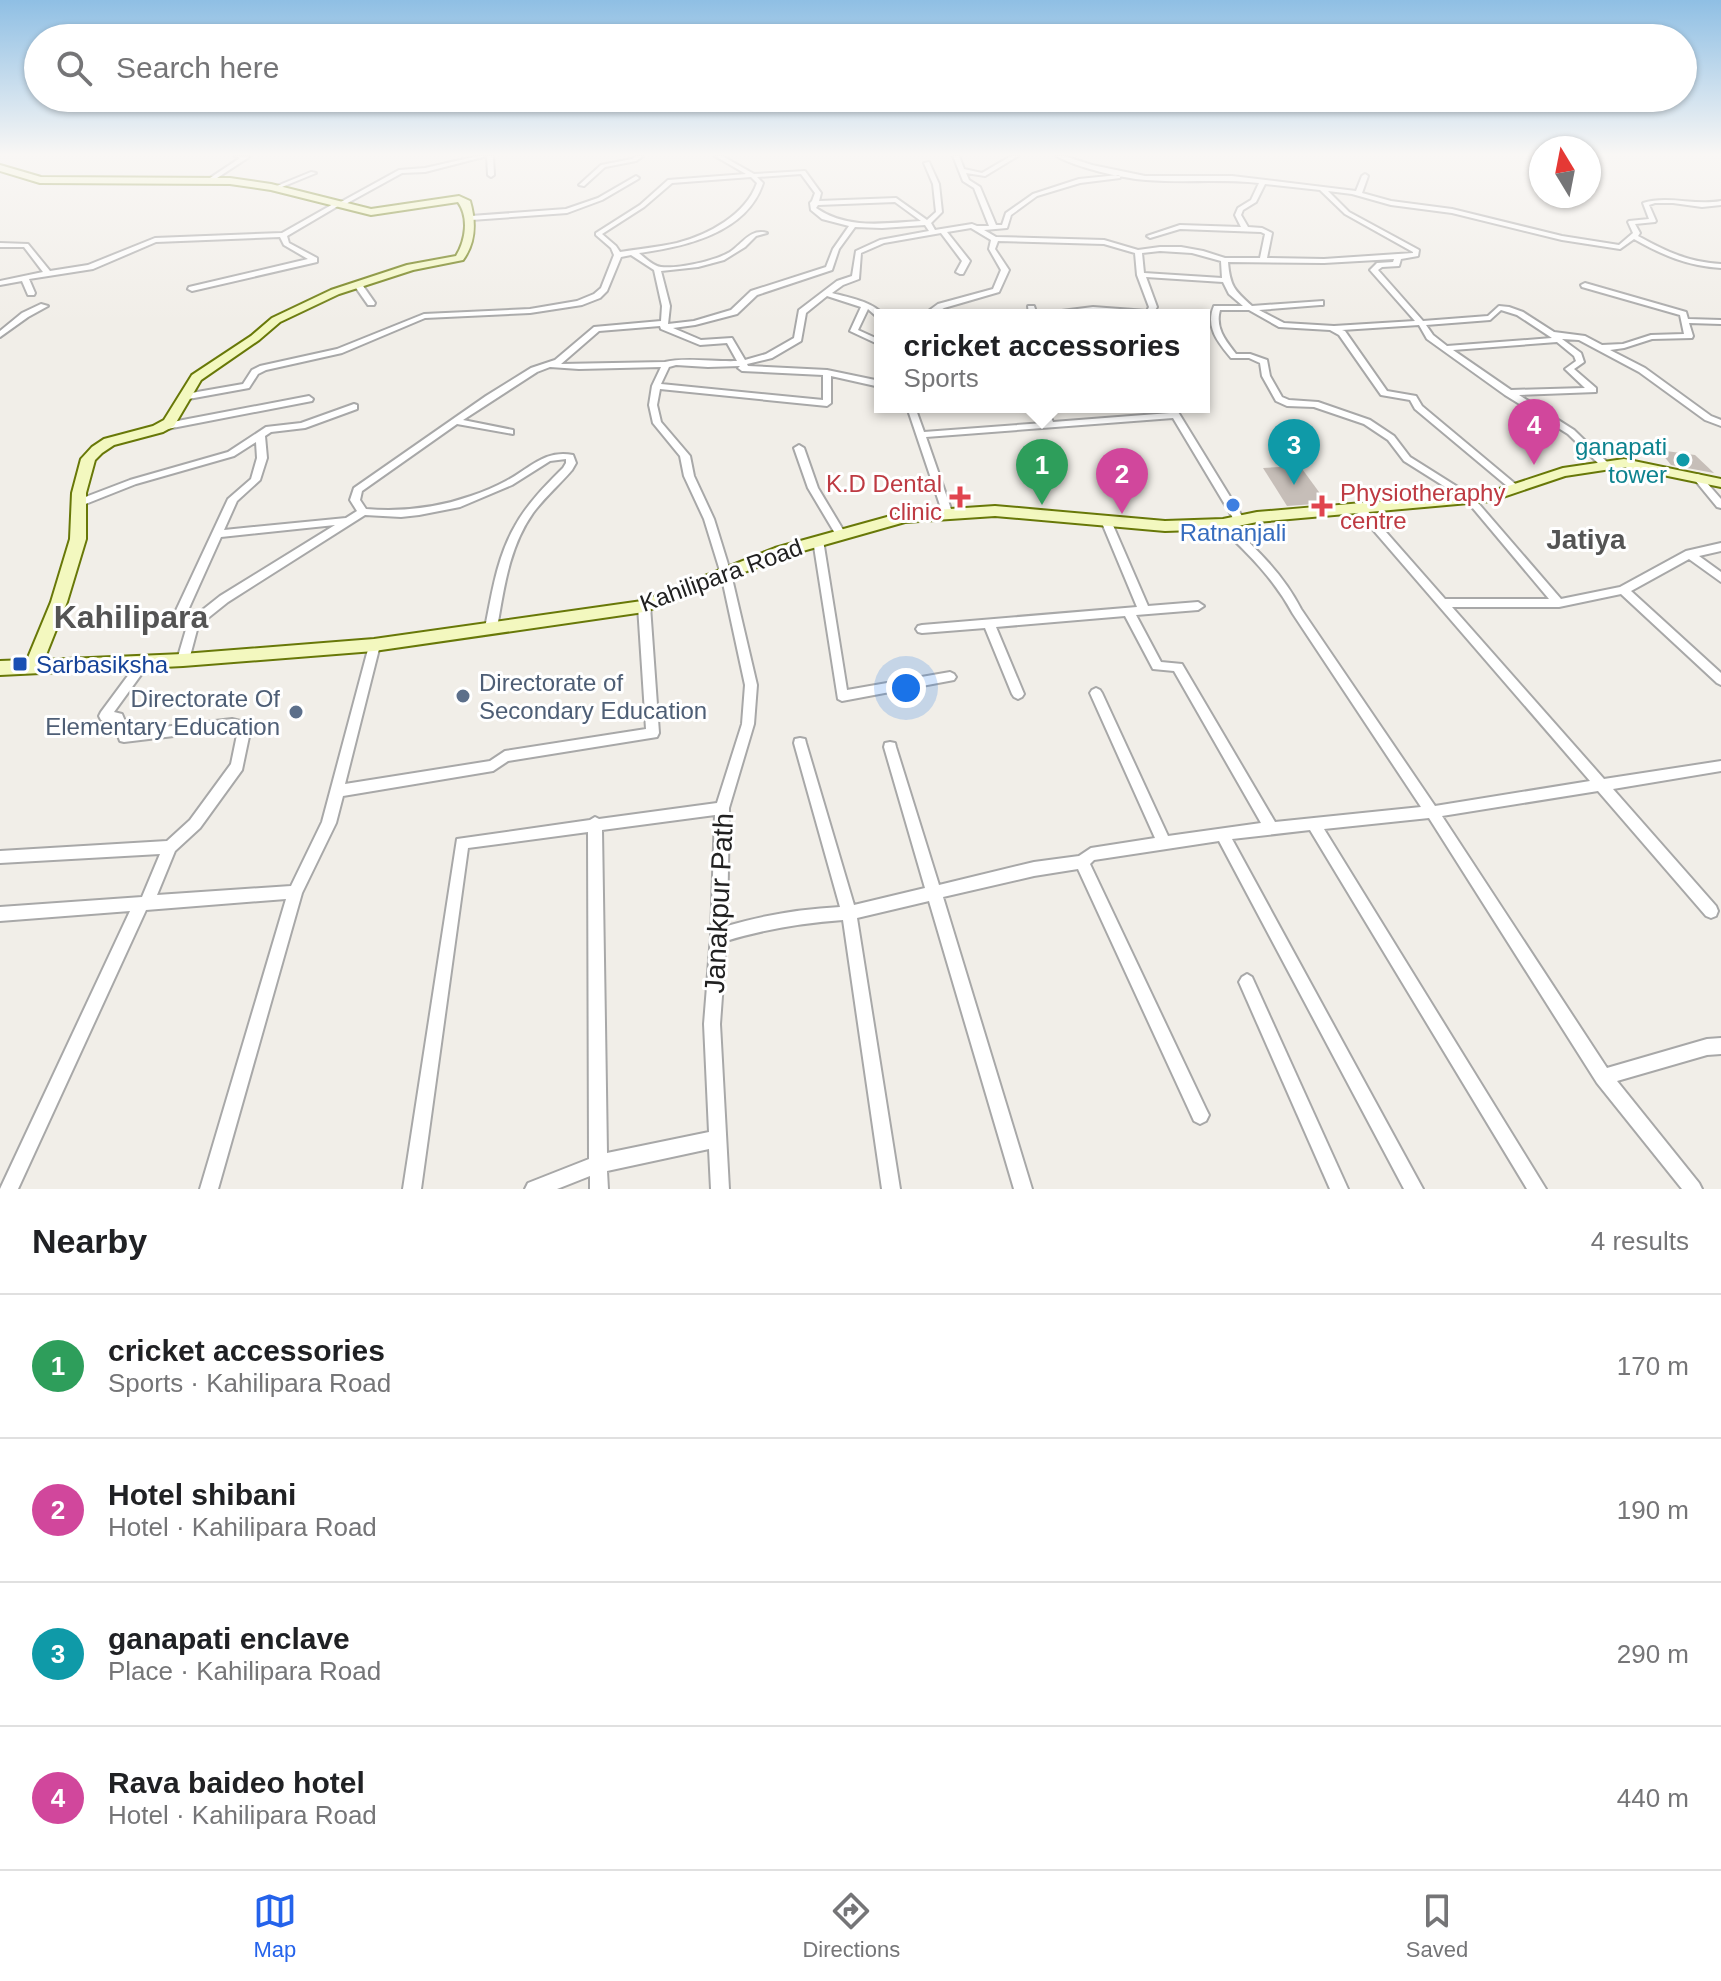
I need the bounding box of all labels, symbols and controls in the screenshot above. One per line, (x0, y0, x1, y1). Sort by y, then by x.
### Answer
search box (24, 24, 1697, 112)
icon: search (52, 46, 96, 90)
text: Search here (116, 51, 279, 84)
north arrow (1529, 136, 1601, 208)
popup (874, 309, 1210, 413)
text: cricket accessories (904, 329, 1180, 362)
text: Sports (904, 363, 979, 393)
pin: 4 (1508, 399, 1560, 465)
pin: 3 (1268, 419, 1320, 485)
place label: ganapati tower (1575, 433, 1667, 488)
pin: 1 (1016, 439, 1068, 505)
pin: 2 (1096, 448, 1148, 514)
marker: ganapati tower (1674, 451, 1692, 469)
place label: K.D Dental clinic (826, 470, 942, 525)
place label: Physiotheraphy centre (1340, 479, 1505, 534)
marker: K.D Dental clinic (949, 486, 971, 508)
marker: Physiotheraphy centre (1311, 495, 1333, 517)
marker: Ratnanjali (1224, 496, 1242, 514)
place label: Ratnanjali (1180, 519, 1286, 546)
district label: Jatiya (1546, 524, 1626, 555)
street label: Kahilipara Road (636, 533, 806, 617)
district label: Kahilipara (54, 599, 209, 635)
place label: Sarbasiksha (36, 651, 169, 678)
marker: Sarbasiksha (11, 655, 29, 673)
your location (886, 668, 926, 708)
place label: Directorate of Secondary Education (479, 669, 707, 724)
place label: Directorate Of Elementary Education (45, 685, 280, 740)
marker: Directorate of Secondary Education (454, 687, 472, 705)
marker: Directorate Of Elementary Education (287, 703, 305, 721)
street label: Janakpur Path (699, 812, 739, 994)
text: Nearby (32, 1222, 147, 1260)
text: 4 results (1591, 1226, 1689, 1256)
text: cricket accessories (108, 1334, 385, 1367)
text: 1 (51, 1351, 65, 1381)
text: 170 m (1617, 1351, 1689, 1381)
text: Sports · Kahilipara Road (108, 1368, 391, 1398)
text: Hotel shibani (108, 1478, 296, 1511)
text: 2 (51, 1495, 65, 1525)
text: 190 m (1617, 1495, 1689, 1525)
text: Hotel · Kahilipara Road (108, 1512, 377, 1542)
text: ganapati enclave (108, 1622, 350, 1655)
text: 3 (51, 1639, 65, 1669)
text: 290 m (1617, 1639, 1689, 1669)
text: Place · Kahilipara Road (108, 1656, 381, 1686)
text: Rava baideo hotel (108, 1766, 365, 1799)
text: 4 (51, 1783, 65, 1813)
text: 440 m (1617, 1783, 1689, 1813)
text: Hotel · Kahilipara Road (108, 1800, 377, 1830)
tab: Map (253, 1889, 297, 1963)
tab: Directions (802, 1889, 900, 1963)
tab: Saved (1406, 1889, 1468, 1963)

